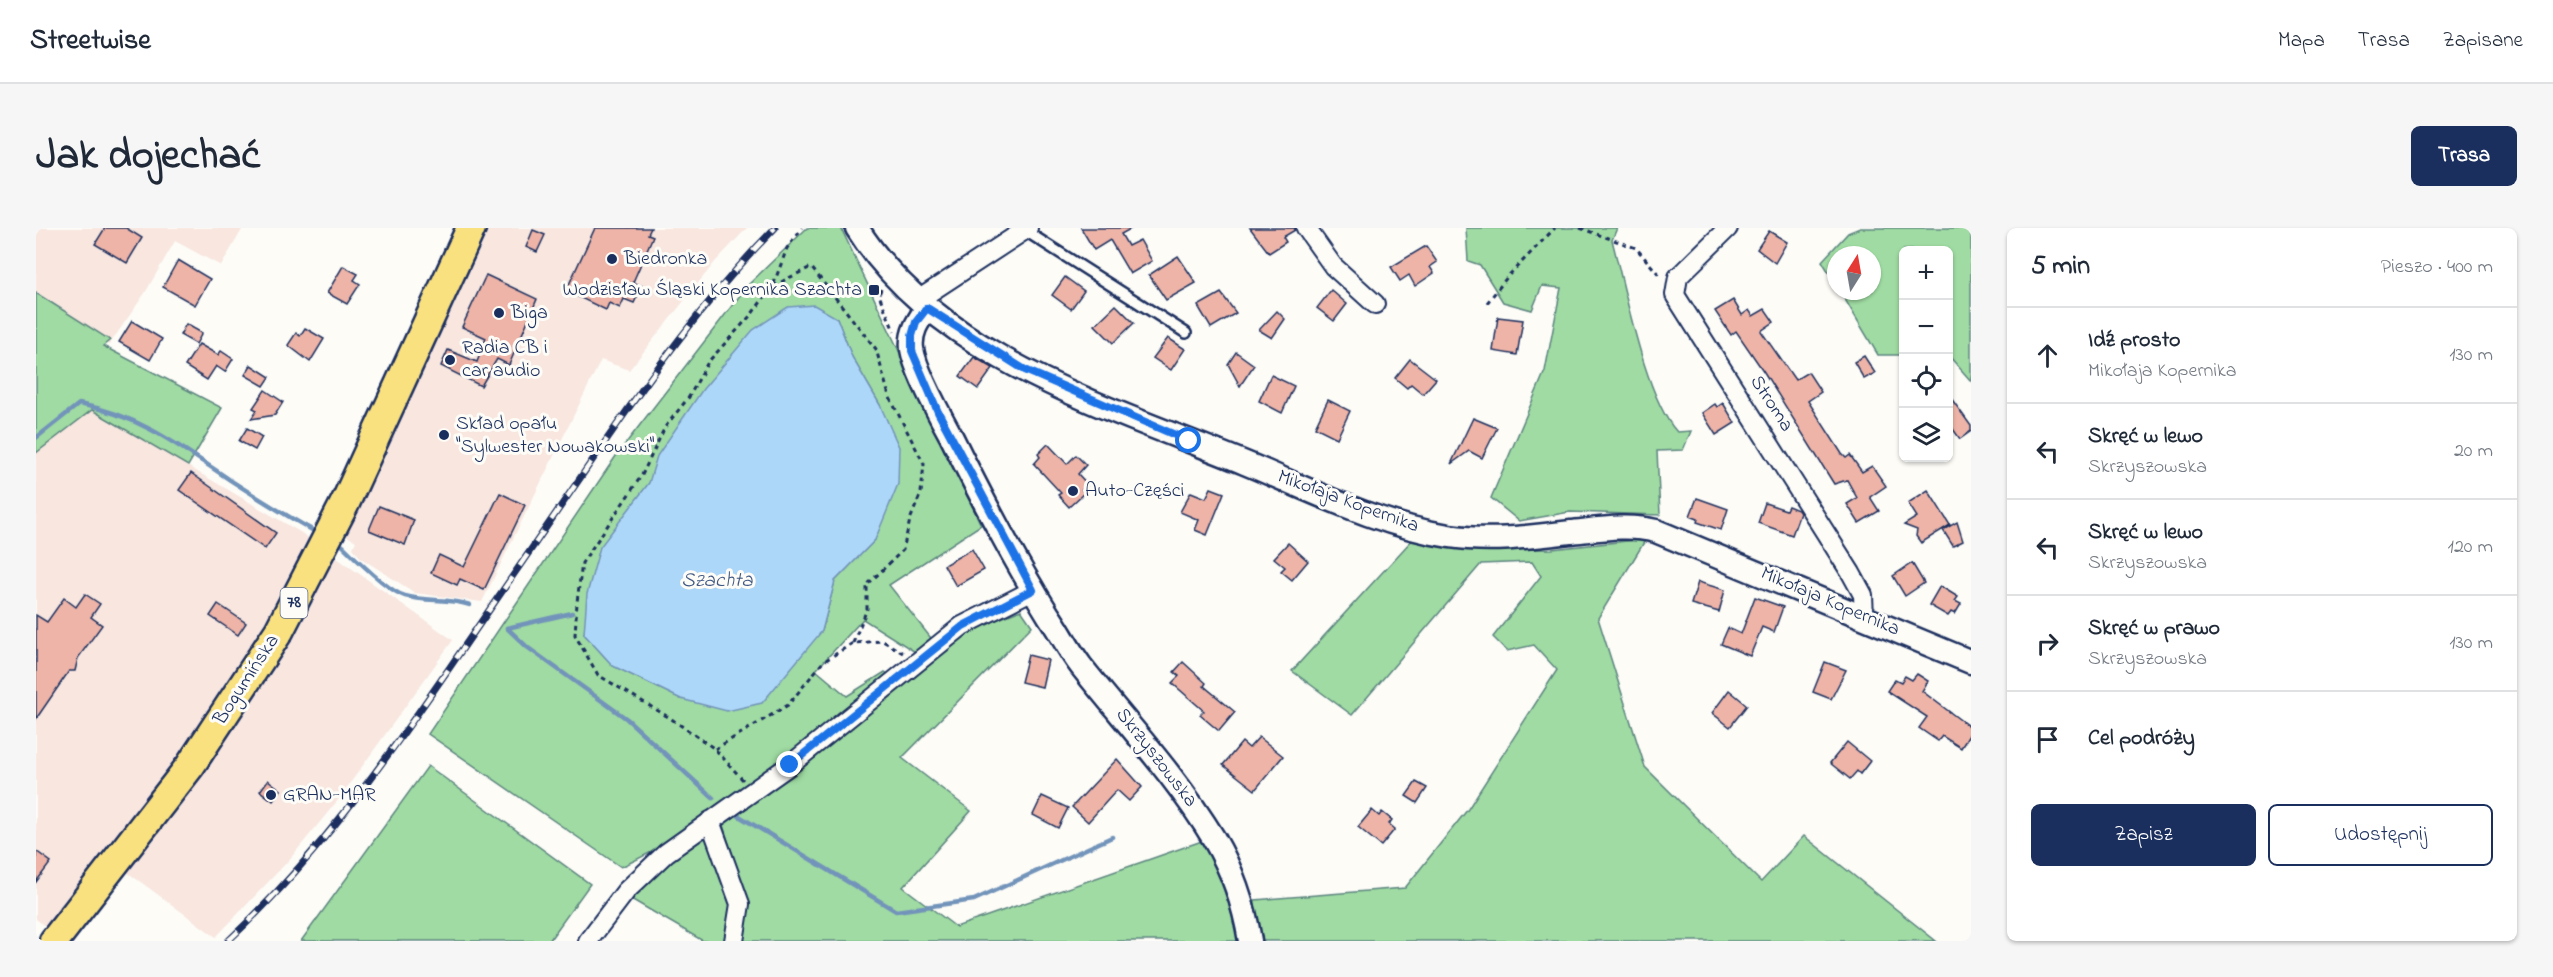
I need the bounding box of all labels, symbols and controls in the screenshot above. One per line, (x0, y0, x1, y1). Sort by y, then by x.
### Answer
text: Streetwise (30, 21, 151, 62)
text: Mapa (2278, 26, 2325, 56)
text: Trasa (2358, 26, 2410, 56)
text: Zapisane (2443, 26, 2523, 56)
text: Jak dojechać (36, 126, 260, 187)
button: Trasa (2411, 126, 2517, 186)
place label: Biedronka (623, 245, 707, 274)
north arrow (1827, 246, 1881, 300)
map controls (1899, 246, 1953, 462)
button: + (1899, 246, 1953, 300)
text: 5 min (2031, 248, 2090, 286)
marker: Biedronka (605, 252, 619, 266)
text: Pieszo · 400 m (2381, 253, 2493, 282)
place label: Wodzisław Śląski Kopernika Szachta (563, 276, 862, 305)
marker: Wodzisław Śląski Kopernika Szachta (867, 283, 881, 297)
place label: Biga (510, 299, 548, 329)
button: − (1899, 300, 1953, 354)
marker: Biga (492, 306, 506, 320)
text: Idź prosto (2088, 325, 2181, 357)
place label: Radia CB i car audio (462, 334, 548, 386)
icon: ahead (2031, 339, 2064, 372)
text: 130 m (2449, 341, 2493, 370)
marker: Radia CB i car audio (443, 353, 457, 367)
button: locate (1899, 354, 1953, 408)
text: Mikołaja Kopernika (2088, 357, 2237, 386)
street label: Stroma (1742, 370, 1800, 438)
button: layers (1899, 408, 1953, 462)
place label: Skład opału "Sylwester Nowakowski" (456, 410, 655, 462)
text: Skręć w lewo (2088, 421, 2203, 453)
route start (1175, 427, 1201, 453)
marker: Skład opału "Sylwester Nowakowski" (437, 428, 451, 442)
icon: left (2031, 435, 2064, 468)
text: 20 m (2454, 437, 2493, 466)
text: Skrzyszowska (2088, 453, 2207, 482)
street label: Mikołaja Kopernika (1273, 463, 1423, 541)
place label: Auto-Części (1085, 477, 1184, 506)
marker: Auto-Części (1066, 484, 1080, 498)
text: Skręć w lewo (2088, 517, 2203, 549)
icon: left (2031, 531, 2064, 564)
text: 120 m (2448, 533, 2493, 562)
text: Skrzyszowska (2088, 549, 2207, 578)
street label: Mikołaja Kopernika (1756, 560, 1904, 644)
water label: Szachta (681, 566, 753, 596)
road number: 78 (280, 588, 308, 618)
text: Skręć w prawo (2088, 613, 2220, 645)
icon: right (2031, 627, 2064, 660)
street label: Bogumińska (206, 629, 288, 732)
text: 130 m (2449, 629, 2493, 658)
text: Skrzyszowska (2088, 645, 2207, 674)
street label: Skrzyszowska (1108, 702, 1204, 814)
icon: arrive (2031, 723, 2064, 756)
text: Cel podróży (2088, 723, 2195, 755)
route end (776, 751, 802, 777)
place label: GRAN-MAR (283, 781, 376, 810)
marker: GRAN-MAR (264, 788, 278, 802)
button: Zapisz (2031, 804, 2256, 866)
button: Udostępnij (2268, 804, 2493, 866)

